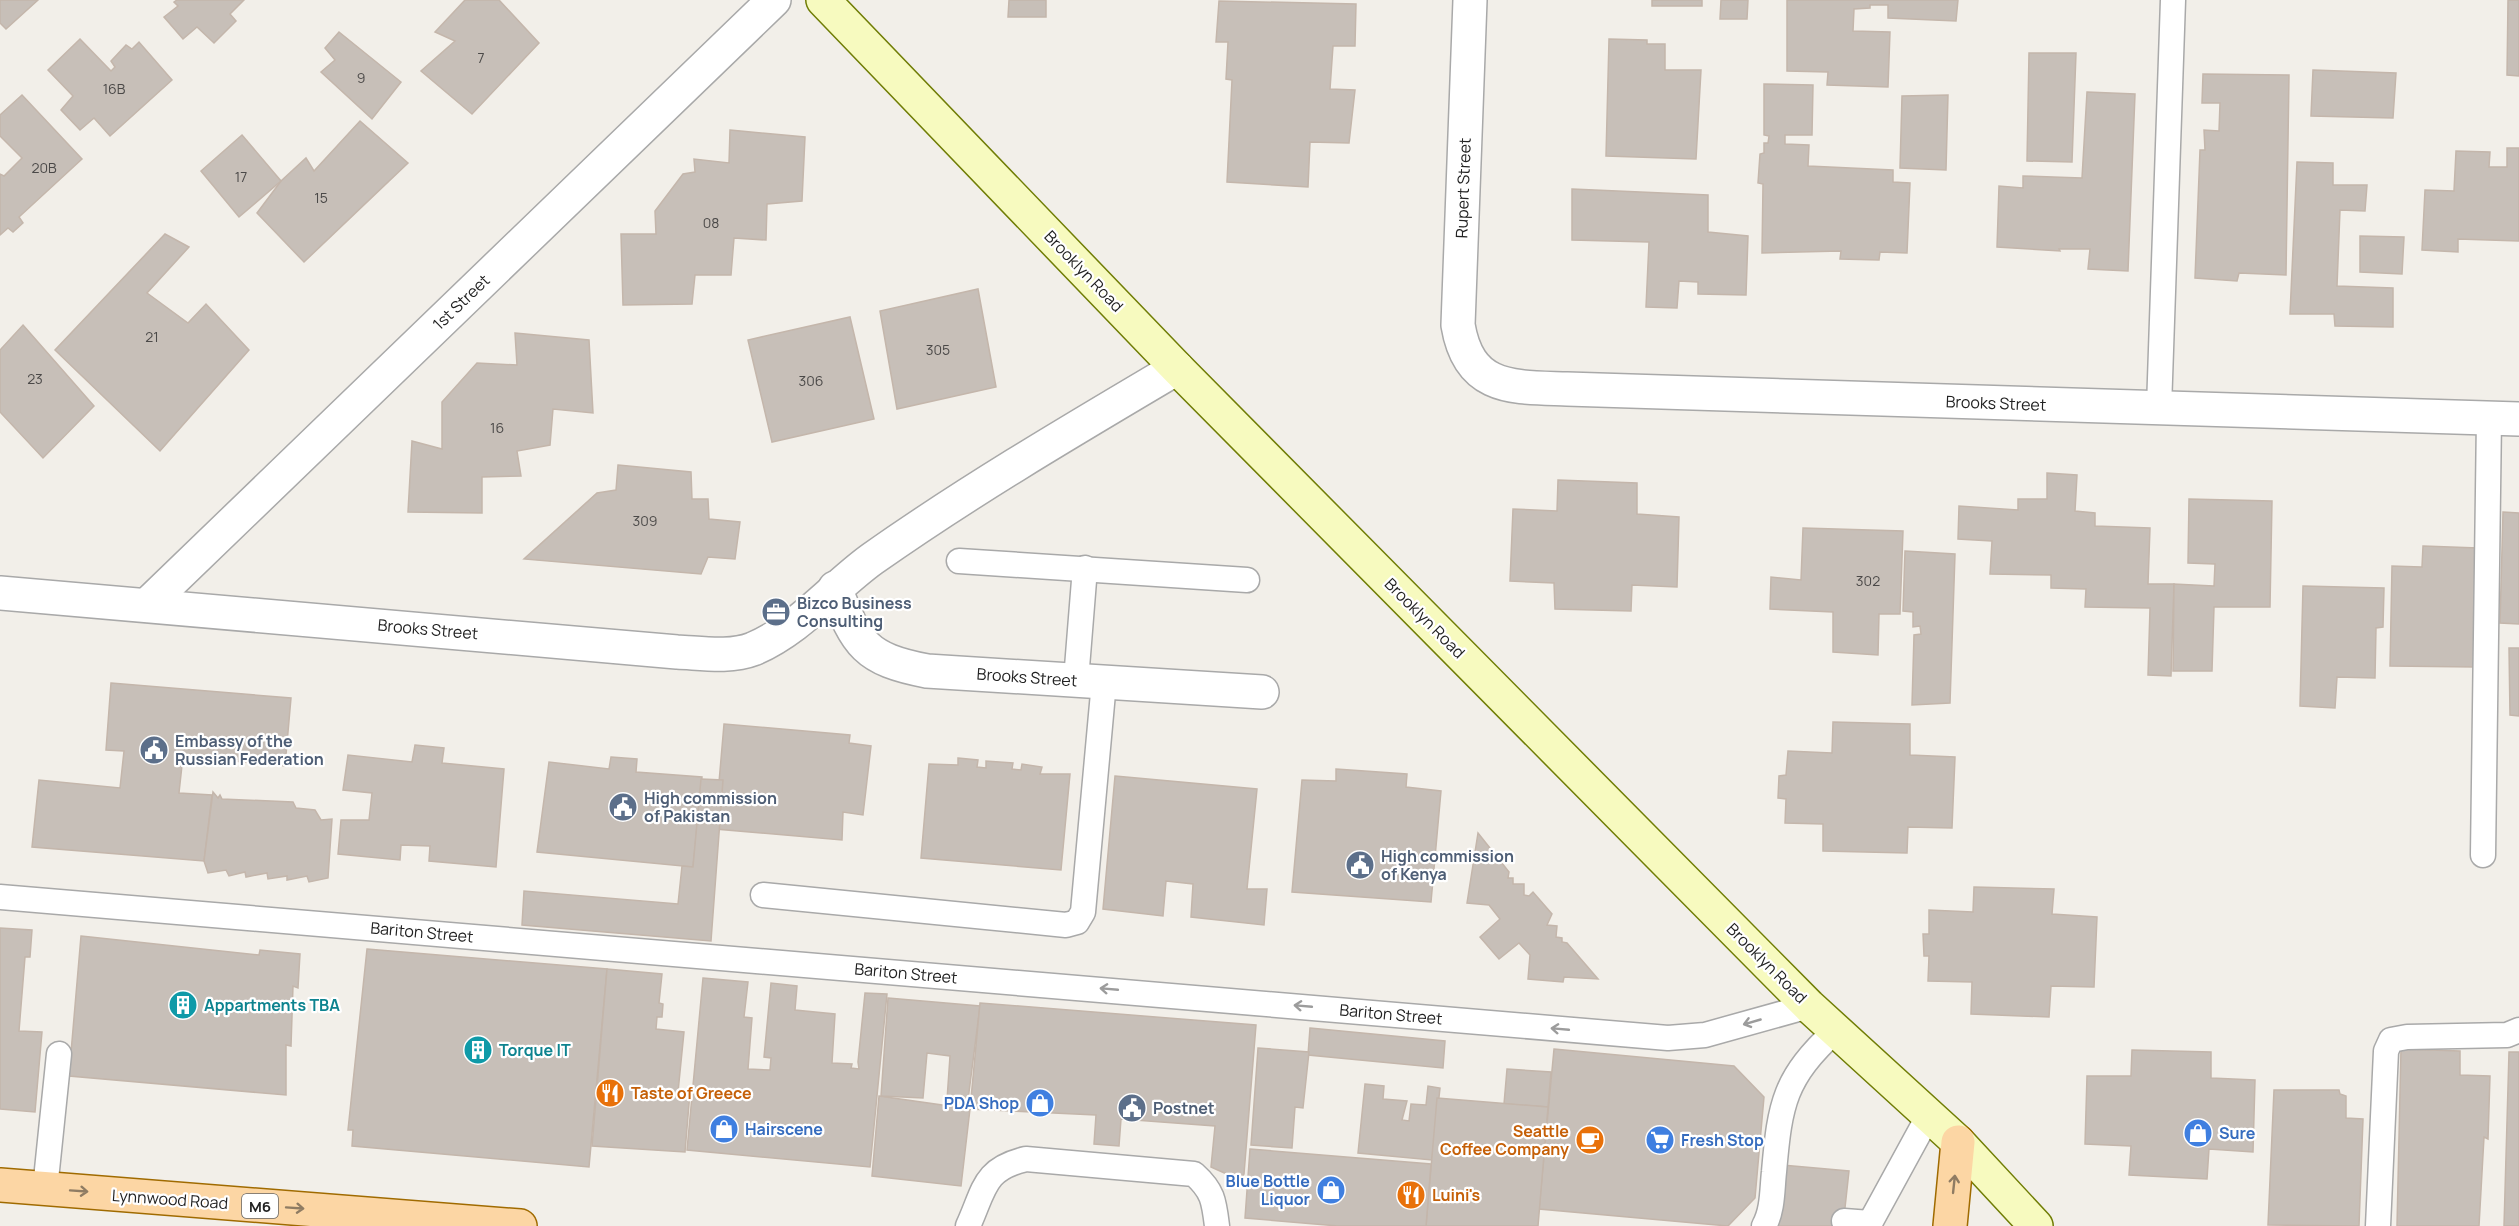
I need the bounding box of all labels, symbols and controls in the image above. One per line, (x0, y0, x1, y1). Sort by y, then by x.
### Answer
house number: 7 (477, 48, 485, 67)
house number: 9 (357, 68, 365, 87)
house number: 16B (103, 79, 126, 98)
street label: Rupert Street (1450, 137, 1476, 239)
house number: 20B (31, 158, 57, 177)
house number: 17 (235, 167, 247, 186)
house number: 15 (314, 188, 328, 207)
house number: 08 (703, 213, 719, 232)
street label: Brooklyn Road (1040, 226, 1128, 316)
street label: 1st Street (428, 269, 494, 335)
house number: 21 (145, 327, 159, 346)
house number: 305 (926, 340, 950, 359)
house number: 23 (27, 369, 43, 388)
house number: 306 (799, 371, 823, 390)
street label: Brooks Street (1945, 390, 2047, 416)
house number: 16 (490, 418, 504, 437)
house number: 309 (633, 511, 657, 530)
house number: 302 (1856, 571, 1880, 590)
street label: Brooklyn Road (1380, 573, 1470, 663)
place label: Bizco Business Consulting (797, 592, 912, 632)
office icon: Bizco Business Consulting (760, 596, 792, 628)
street label: Brooks Street (377, 614, 479, 644)
street label: Brooks Street (976, 663, 1078, 691)
place label: Embassy of the Russian Federation (175, 730, 324, 770)
public building icon: Embassy of the Russian Federation (138, 734, 170, 766)
place label: High commission of Pakistan (644, 787, 777, 827)
public building icon: High commission of Pakistan (607, 791, 639, 823)
place label: High commission of Kenya (1381, 845, 1514, 885)
public building icon: High commission of Kenya (1344, 849, 1376, 881)
street label: Bariton Street (370, 917, 474, 947)
street label: Brooklyn Road (1722, 918, 1812, 1008)
street label: Bariton Street (854, 958, 958, 988)
one-way arrow (1099, 983, 1119, 994)
building icon: Appartments TBA (167, 989, 199, 1021)
place label: Appartments TBA (204, 994, 340, 1016)
street label: Bariton Street (1339, 999, 1443, 1029)
one-way arrow (1293, 1000, 1313, 1011)
one-way arrow (1743, 1017, 1762, 1028)
one-way arrow (1550, 1023, 1570, 1034)
building icon: Torque IT (462, 1034, 494, 1066)
place label: Torque IT (499, 1039, 571, 1061)
restaurant icon: Taste of Greece (594, 1077, 626, 1109)
place label: Taste of Greece (631, 1082, 752, 1104)
shop icon: PDA Shop (1024, 1087, 1056, 1119)
place label: PDA Shop (944, 1092, 1019, 1114)
public building icon: Postnet (1116, 1092, 1148, 1124)
place label: Postnet (1153, 1097, 1215, 1119)
shop icon: Hairscene (708, 1113, 740, 1145)
shop icon: Sure (2182, 1117, 2214, 1149)
place label: Hairscene (745, 1118, 823, 1140)
place label: Seattle Coffee Company (1440, 1120, 1569, 1160)
place label: Sure (2219, 1122, 2256, 1144)
cafe icon: Seattle Coffee Company (1574, 1124, 1606, 1156)
supermarket icon: Fresh Stop (1644, 1124, 1676, 1156)
place label: Fresh Stop (1681, 1129, 1764, 1151)
place label: Blue Bottle Liquor (1226, 1170, 1310, 1210)
shop icon: Blue Bottle Liquor (1315, 1174, 1347, 1206)
one-way arrow (1949, 1175, 1960, 1195)
restaurant icon: Luini's (1395, 1179, 1427, 1211)
street label: Lynnwood Road (111, 1184, 229, 1214)
place label: Luini's (1432, 1184, 1481, 1206)
one-way arrow (69, 1186, 89, 1197)
road number: M6 (242, 1194, 278, 1218)
one-way arrow (284, 1203, 304, 1214)

